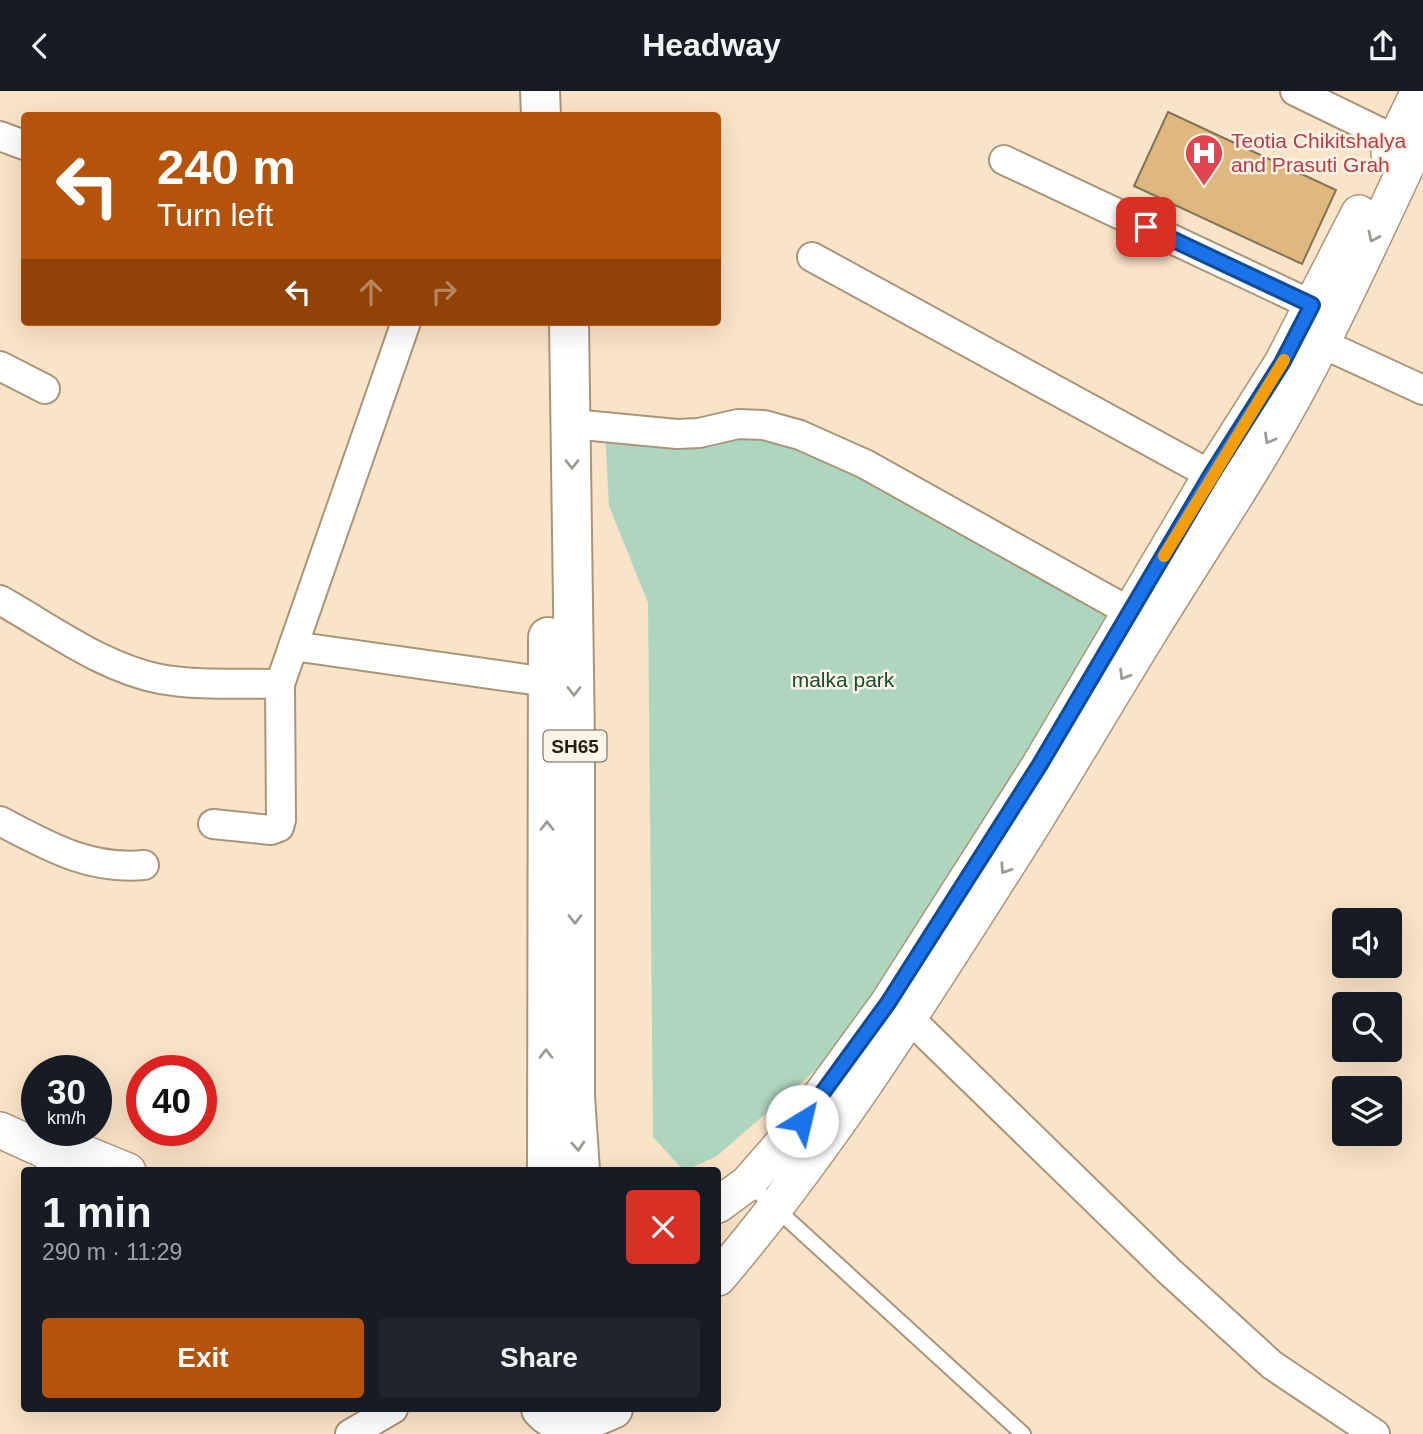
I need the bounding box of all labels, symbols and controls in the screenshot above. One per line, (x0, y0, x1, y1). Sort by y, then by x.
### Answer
icon: back (21, 27, 59, 65)
text: Headway (642, 27, 781, 63)
icon: share (1364, 27, 1402, 65)
place label: Teotia Chikitshalya and Prasuti Grah (1231, 129, 1406, 176)
hospital icon: Teotia Chikitshalya and Prasuti Grah (1183, 132, 1225, 187)
icon: left (42, 140, 133, 231)
text: 240 m (157, 140, 296, 194)
text: Turn left (157, 197, 273, 233)
pin (1116, 197, 1176, 257)
icon: arrive (1127, 208, 1165, 246)
one-way arrow (1367, 230, 1381, 242)
icon: left (279, 273, 317, 311)
icon: ahead (352, 273, 390, 311)
icon: right (425, 273, 463, 311)
one-way arrow (1264, 432, 1277, 445)
one-way arrow (565, 458, 580, 469)
one-way arrow (1119, 667, 1132, 680)
park label: malka park (792, 668, 895, 691)
one-way arrow (567, 686, 582, 697)
road number: SH65 (544, 731, 606, 761)
one-way arrow (539, 820, 555, 831)
one-way arrow (1000, 861, 1013, 874)
map controls (1332, 908, 1402, 1146)
button: sound (1332, 908, 1402, 978)
one-way arrow (567, 914, 583, 924)
button: search (1332, 992, 1402, 1062)
one-way arrow (538, 1048, 554, 1058)
speed limit sign: 40 (126, 1055, 217, 1146)
text: 30 (47, 1072, 86, 1111)
button: layers (1332, 1076, 1402, 1146)
position arrow (765, 1084, 839, 1158)
text: km/h (47, 1108, 86, 1128)
one-way arrow (571, 1141, 586, 1152)
text: 1 min (42, 1189, 152, 1236)
button: close (626, 1190, 700, 1264)
text: 290 m · 11:29 (42, 1239, 182, 1265)
button: Exit (42, 1318, 364, 1398)
button: Share (378, 1318, 700, 1398)

